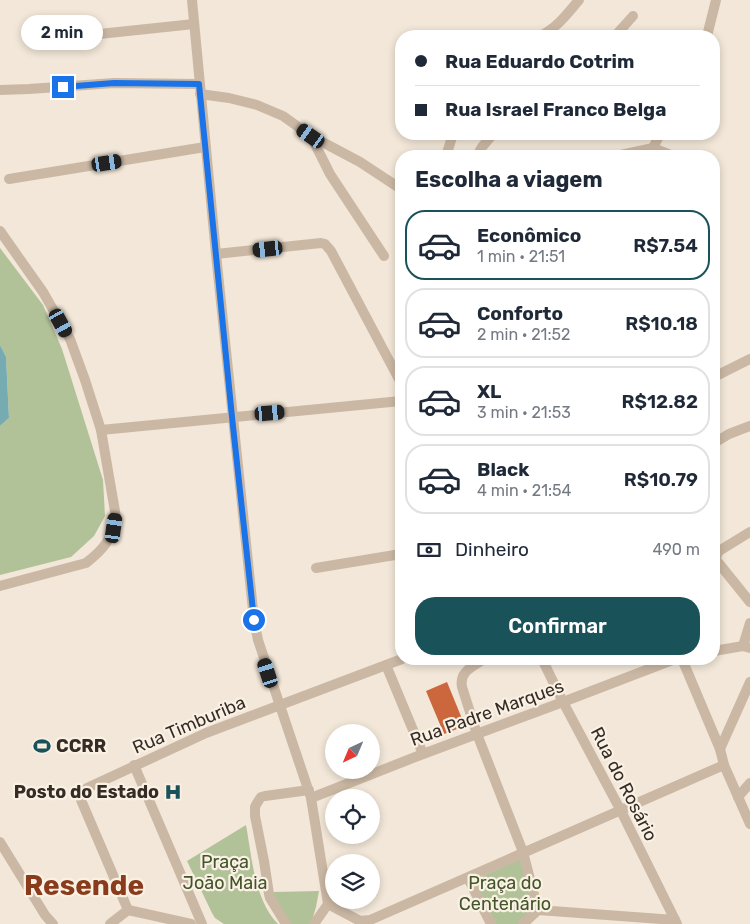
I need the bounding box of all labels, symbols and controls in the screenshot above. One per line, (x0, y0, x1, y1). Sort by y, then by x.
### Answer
callout: 2 min (22, 14, 104, 49)
text: 2 min (41, 23, 83, 42)
text: Rua Eduardo Cotrim (445, 50, 634, 73)
route end (52, 76, 74, 98)
text: Rua Israel Franco Belga (445, 98, 666, 121)
car (294, 121, 327, 151)
car (91, 153, 122, 173)
text: Escolha a viagem (415, 166, 603, 193)
icon: car (417, 223, 462, 268)
text: Econômico (477, 224, 581, 247)
text: R$7.54 (633, 234, 698, 257)
car (252, 240, 283, 258)
text: 1 min · 21:51 (477, 247, 565, 266)
icon: car (417, 301, 462, 346)
text: Conforto (477, 302, 563, 325)
car (47, 306, 74, 340)
text: R$10.18 (625, 312, 698, 335)
text: 2 min · 21:52 (477, 325, 570, 344)
icon: car (417, 379, 462, 424)
text: XL (477, 380, 501, 403)
text: R$12.82 (622, 390, 698, 413)
text: 3 min · 21:53 (477, 403, 571, 422)
car (254, 404, 285, 422)
icon: car (417, 457, 462, 502)
text: Black (477, 458, 529, 481)
text: R$10.79 (624, 468, 698, 491)
text: 4 min · 21:54 (477, 481, 572, 500)
car (104, 512, 123, 544)
icon: cash (415, 536, 443, 564)
text: Dinheiro (455, 538, 529, 561)
text: 490 m (652, 540, 700, 559)
button: Confirmar (415, 597, 700, 655)
route start (243, 609, 265, 631)
car (256, 656, 279, 690)
street label: Rua Padre Marques (407, 675, 567, 751)
street label: Rua Timburiba (129, 691, 249, 759)
street label: Rua do Rosário (586, 723, 662, 845)
north arrow (325, 724, 380, 779)
map controls (325, 724, 380, 909)
place label: CCRR (56, 735, 106, 757)
sports icon: CCRR (32, 736, 52, 756)
place label: Posto do Estado (14, 781, 159, 803)
hospital icon: Posto do Estado (163, 782, 183, 802)
button: locate (325, 789, 380, 844)
park label: Praça João Maia (183, 851, 267, 894)
button: layers (325, 854, 380, 909)
district label: Resende (24, 869, 144, 902)
park label: Praça do Centenário (459, 872, 551, 915)

